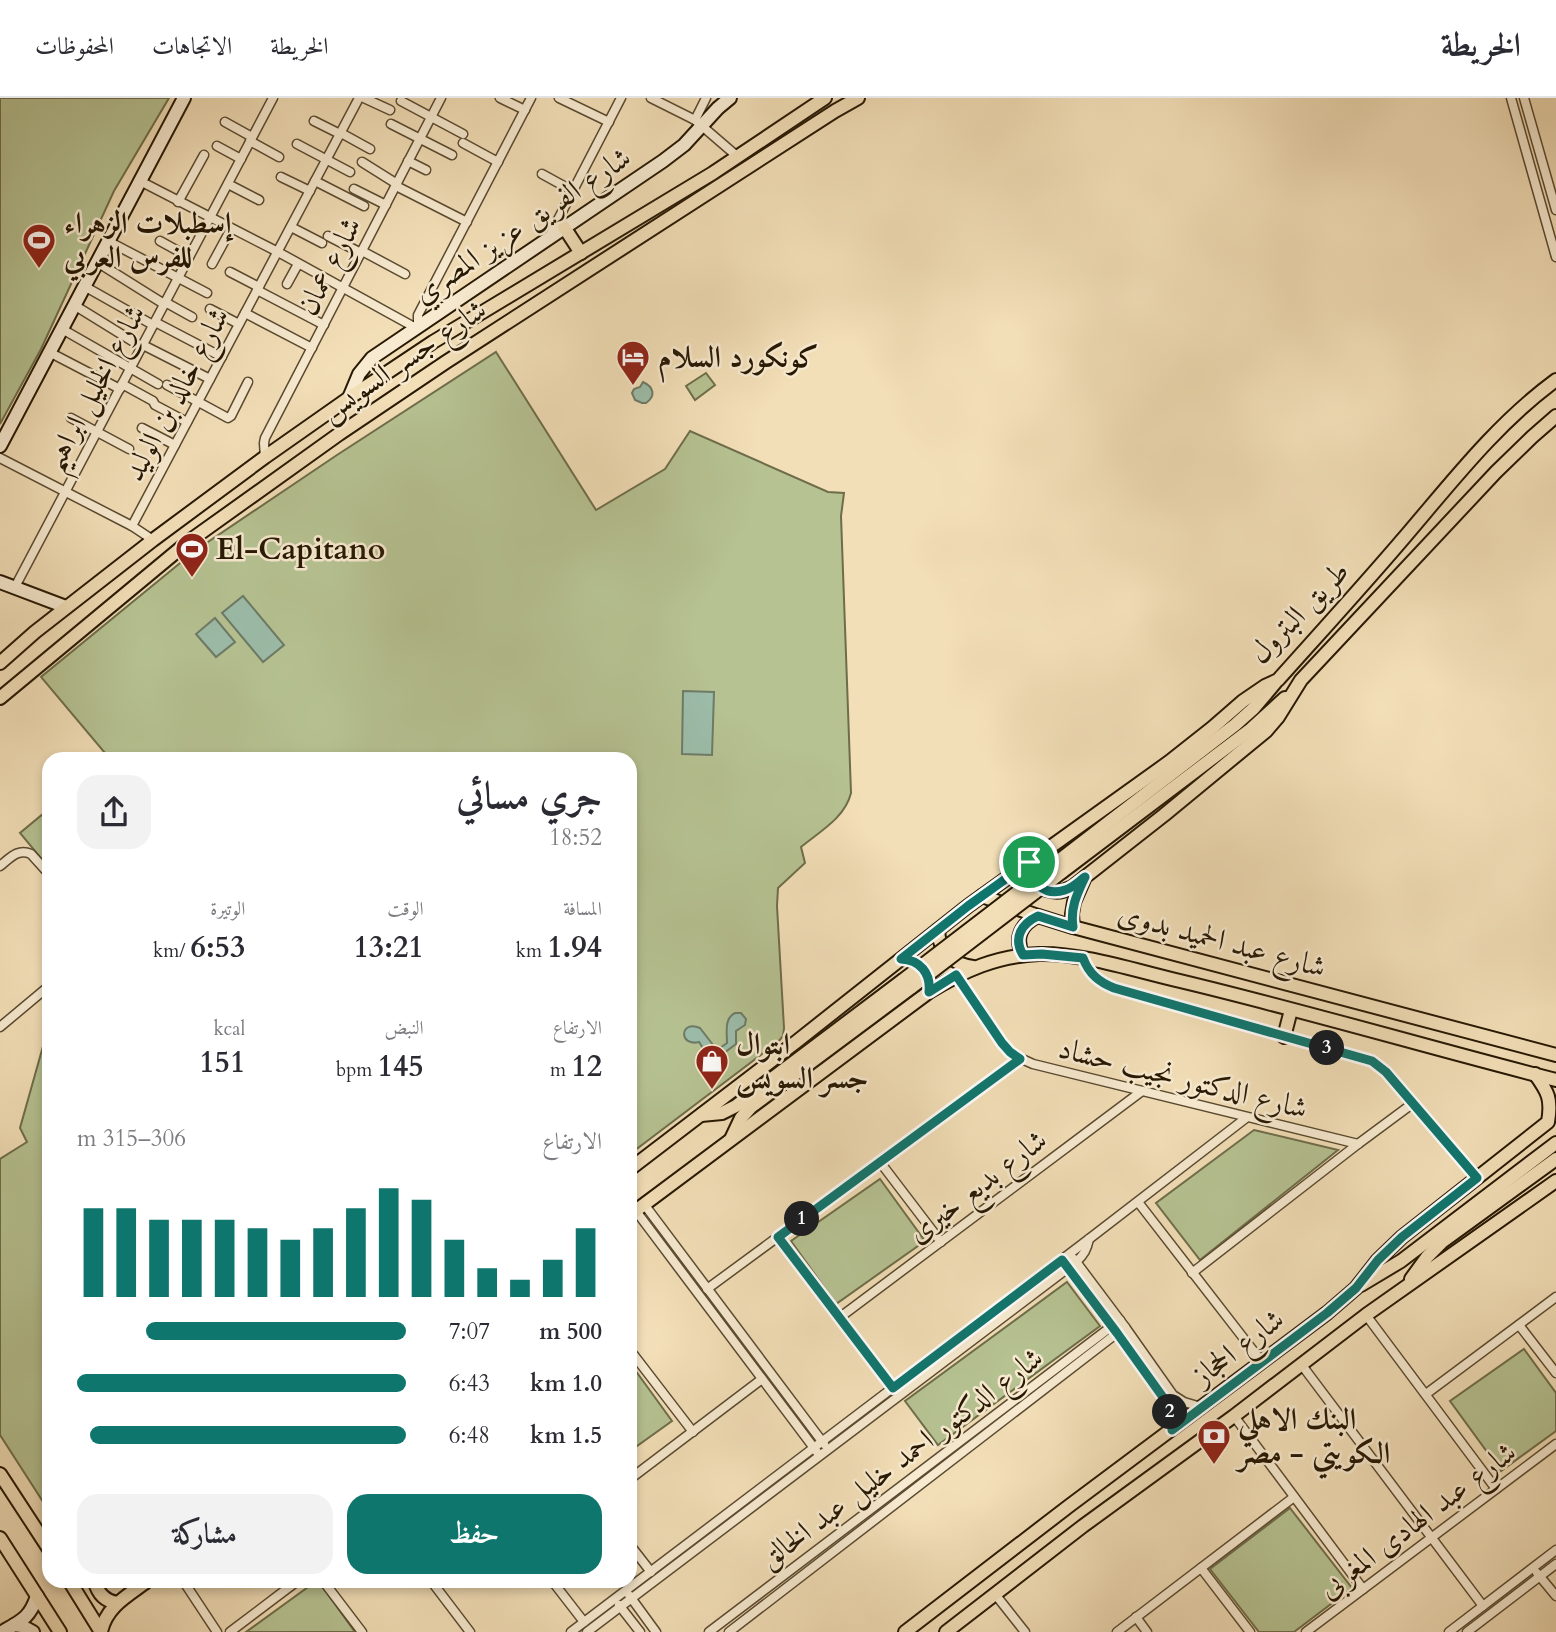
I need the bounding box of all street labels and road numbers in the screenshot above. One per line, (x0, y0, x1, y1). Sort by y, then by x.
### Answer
street label: شارع الفريق عزيز المصري (405, 137, 642, 317)
street label: شارع عمان (287, 210, 375, 324)
street label: شارع جسر السويس (312, 289, 497, 435)
street label: شارع الخليل ابراهيم (33, 297, 163, 483)
street label: شارع خالد بن الوليد (113, 300, 243, 490)
street label: طريق البترول (1240, 552, 1359, 673)
street label: شارع عبد الحميد بدوى (1112, 893, 1330, 992)
street label: شارع الدكتور نجيب حشاد (1053, 1028, 1312, 1133)
street label: شارع بديع خيرى (899, 1120, 1059, 1257)
street label: شارع الحجاز (1181, 1299, 1295, 1401)
street label: شارع الدكتور احمد خليل عبد الخالق (751, 1338, 1054, 1582)
street label: شارع عبد الهادى المغربى (1310, 1432, 1527, 1612)

